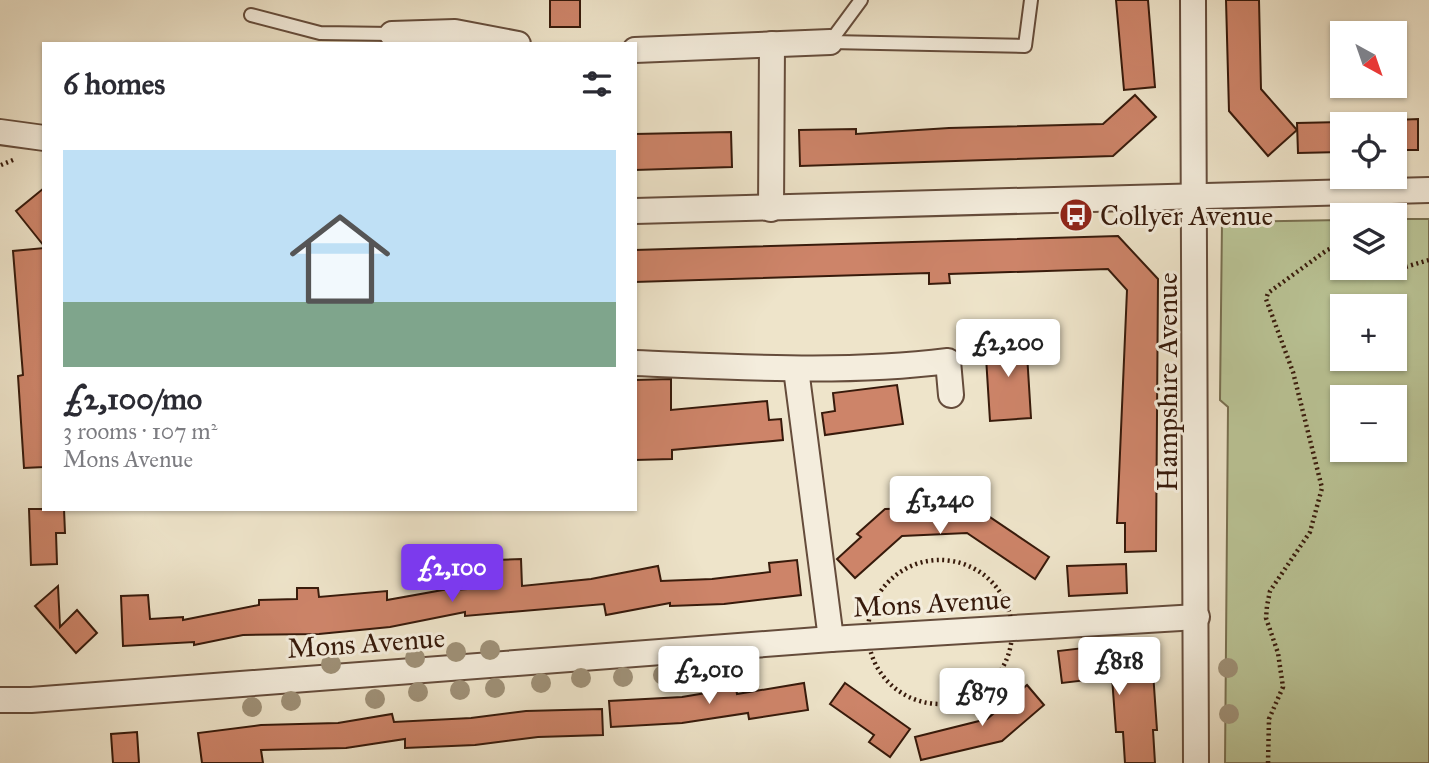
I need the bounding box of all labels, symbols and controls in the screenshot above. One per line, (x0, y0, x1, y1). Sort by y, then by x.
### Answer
north arrow (1330, 21, 1407, 98)
map controls (1330, 21, 1407, 462)
icon: filters (578, 65, 616, 103)
text: 6 homes (63, 66, 165, 102)
button: locate (1330, 112, 1407, 189)
icon: home (277, 196, 403, 322)
bus stop icon: Collyer Avenue (1057, 196, 1095, 234)
place label: Collyer Avenue (1100, 198, 1273, 233)
button: layers (1330, 203, 1407, 280)
street label: Hampshire Avenue (1150, 272, 1185, 492)
button: + (1330, 294, 1407, 371)
pin: £2,200 (951, 320, 1065, 379)
text: £2,200 (972, 328, 1044, 356)
text: £2,100/mo (63, 381, 202, 417)
button: − (1330, 385, 1407, 462)
text: 3 rooms · 107 m² (63, 417, 217, 445)
text: Mons Avenue (63, 445, 193, 473)
pin: £1,240 (883, 476, 997, 536)
text: £1,240 (906, 485, 974, 513)
pin: £2,100 (395, 544, 509, 604)
text: £2,100 (417, 553, 487, 581)
street label: Mons Avenue (852, 581, 1012, 625)
street label: Mons Avenue (286, 620, 446, 666)
pin: £818 (1078, 638, 1160, 697)
pin: £2,010 (652, 646, 766, 706)
text: £818 (1094, 646, 1144, 674)
text: £2,010 (674, 655, 744, 683)
pin: £879 (941, 668, 1023, 728)
text: £879 (956, 677, 1008, 705)

